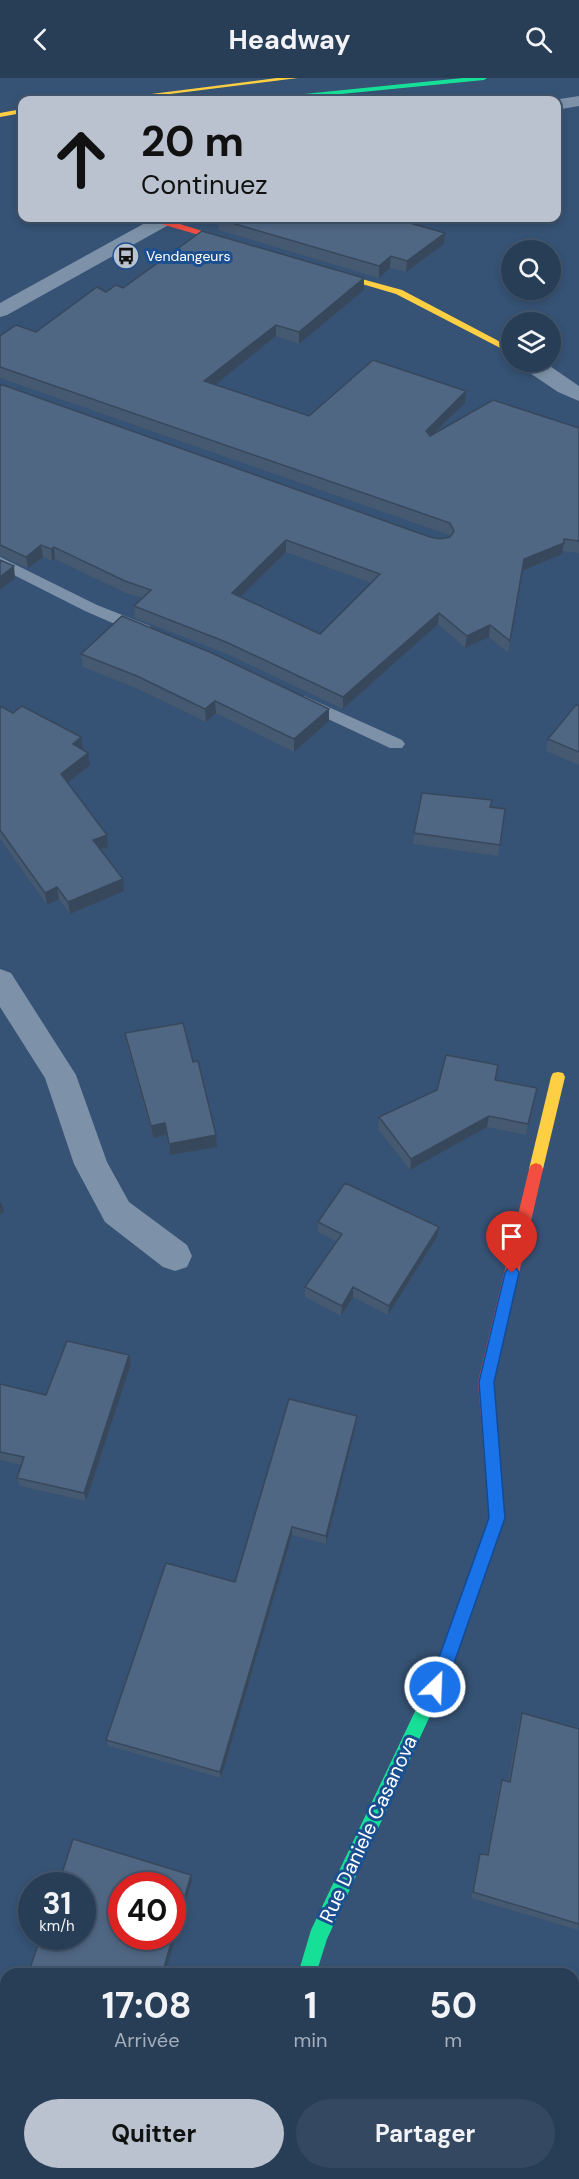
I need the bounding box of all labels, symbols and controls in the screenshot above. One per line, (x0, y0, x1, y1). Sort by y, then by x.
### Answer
text: Headway (228, 22, 351, 57)
icon: back (24, 23, 57, 56)
icon: search (522, 23, 555, 56)
text: 20 m (141, 114, 244, 169)
icon: ahead (42, 120, 120, 198)
text: Continuez (141, 167, 268, 202)
map controls (501, 240, 561, 372)
button: search (501, 240, 561, 300)
bus stop icon: Vendangeurs (111, 241, 141, 271)
place label: Vendangeurs (146, 247, 231, 265)
button: layers (501, 312, 561, 372)
pin (486, 1211, 537, 1273)
icon: arrive (495, 1220, 528, 1253)
position arrow (403, 1655, 467, 1719)
street label: Rue Daniele Casanova (313, 1731, 423, 1927)
speed limit sign: 40 (108, 1872, 186, 1950)
text: 31 (43, 1884, 71, 1923)
text: km/h (39, 1916, 75, 1936)
text: 17:08 (102, 1982, 192, 2029)
text: 1 (304, 1982, 317, 2029)
text: 50 (429, 1982, 477, 2029)
text: Arrivée (114, 2027, 180, 2053)
text: min (293, 2027, 328, 2053)
text: m (444, 2027, 462, 2053)
button: Quitter (24, 2099, 284, 2168)
button: Partager (296, 2099, 555, 2168)

